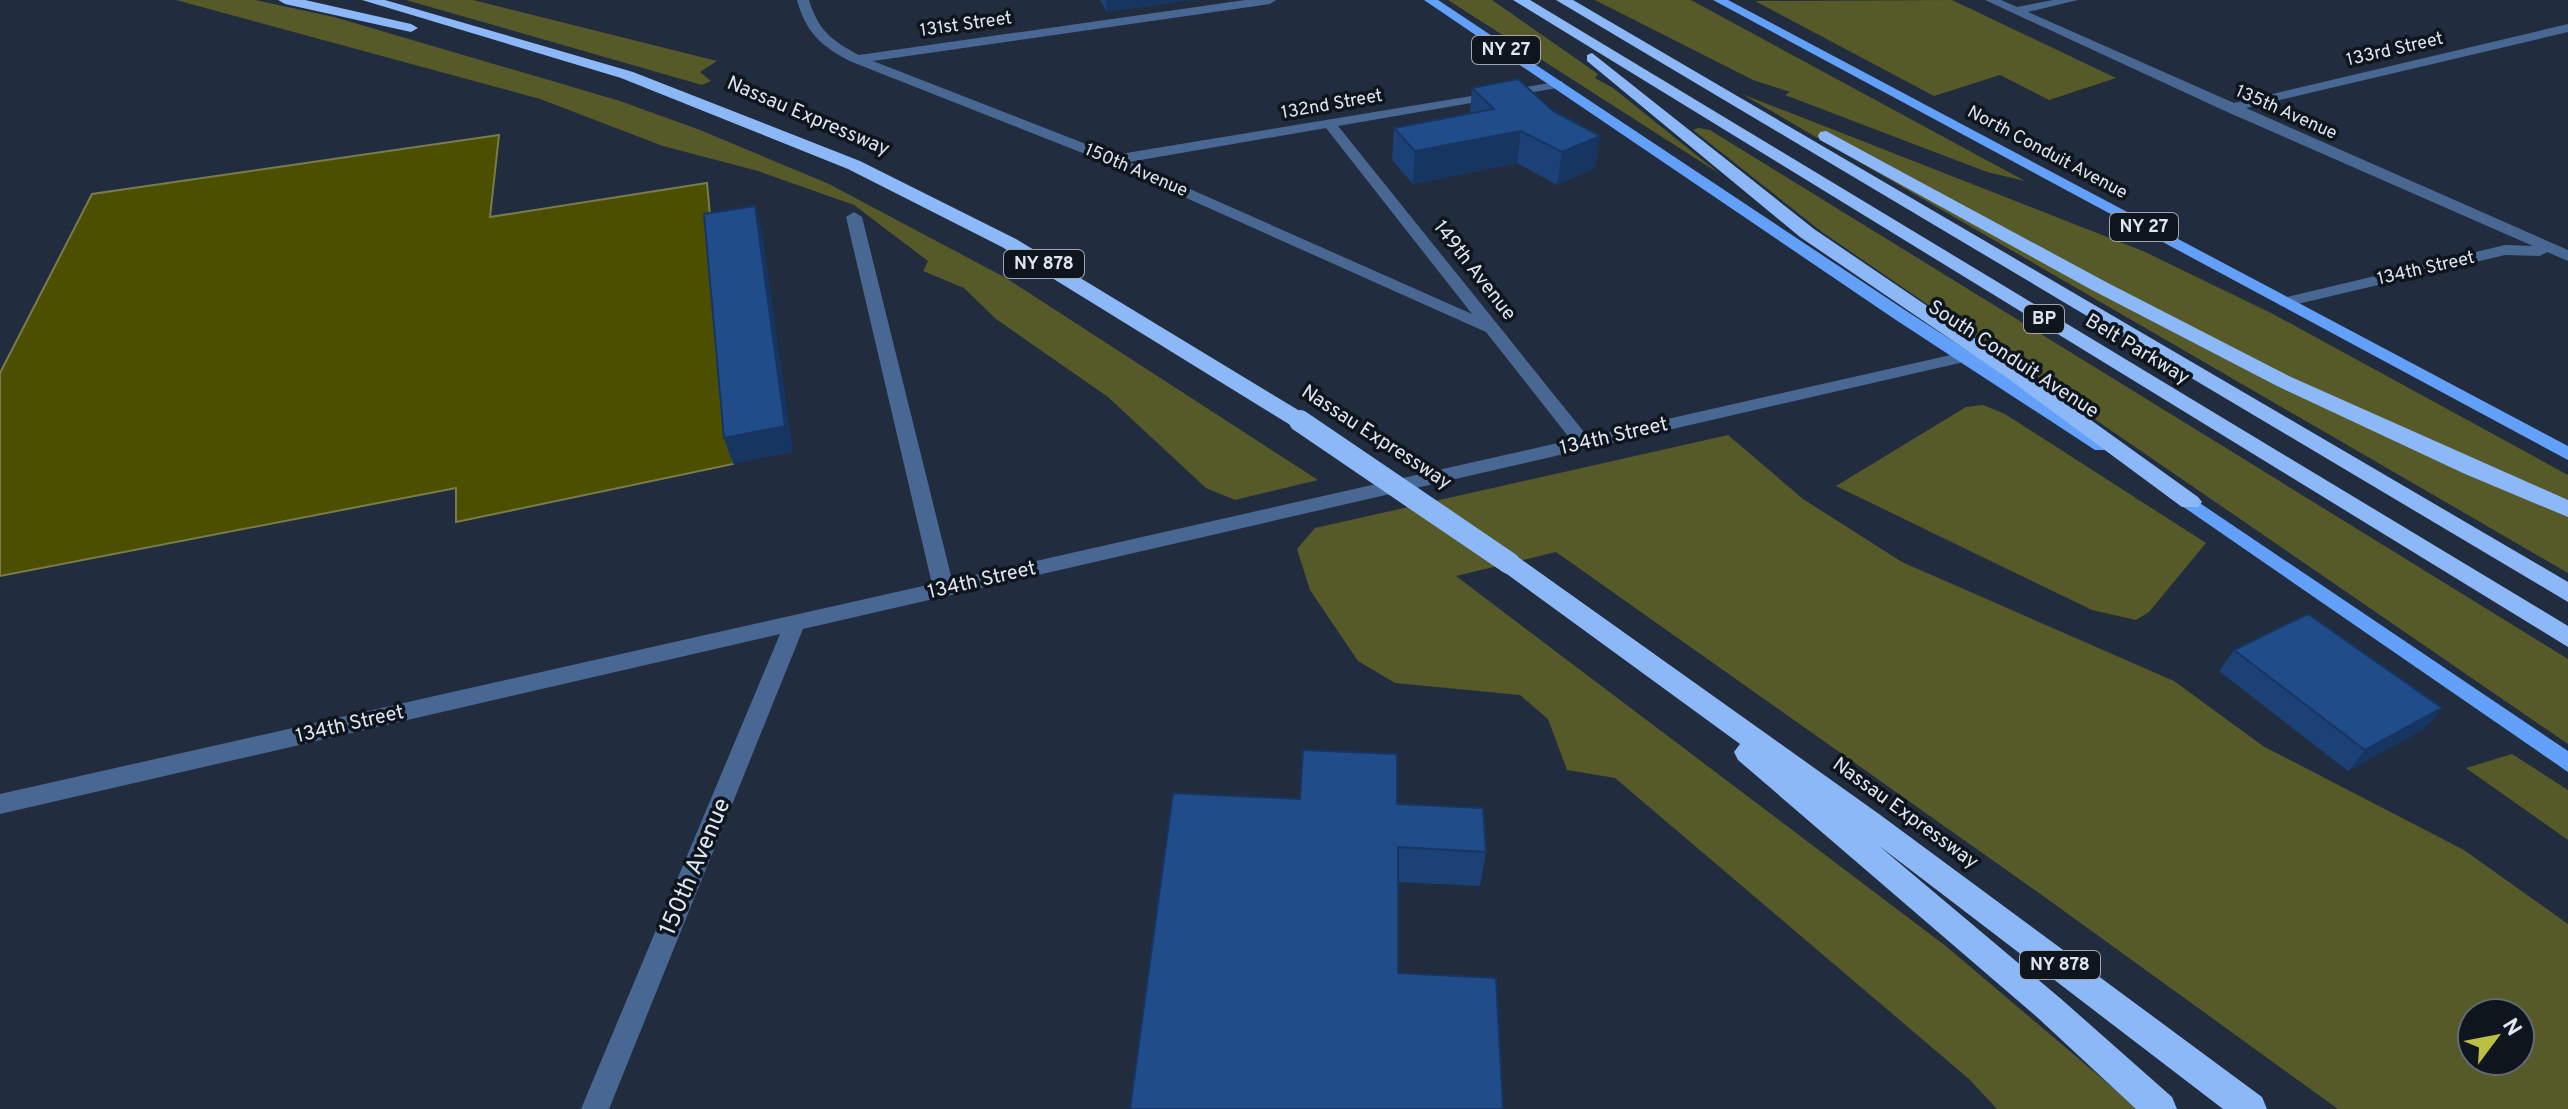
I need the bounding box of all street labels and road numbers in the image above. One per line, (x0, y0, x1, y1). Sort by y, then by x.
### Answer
street label: 131st Street (918, 7, 1014, 43)
street label: 133rd Street (2344, 28, 2446, 72)
road number: NY 27 (1472, 36, 1540, 64)
street label: Nassau Expressway (723, 71, 893, 163)
street label: 135th Avenue (2232, 80, 2340, 146)
street label: 132nd Street (1280, 85, 1384, 125)
street label: North Conduit Avenue (1963, 101, 2131, 205)
street label: 150th Avenue (1081, 139, 1191, 203)
road number: NY 27 (2110, 213, 2178, 241)
street label: 149th Avenue (1427, 216, 1521, 326)
street label: 134th Street (2375, 247, 2477, 291)
road number: NY 878 (1004, 250, 1084, 278)
street label: South Conduit Avenue (1923, 295, 2103, 425)
road number: BP (2024, 305, 2064, 333)
street label: Belt Parkway (2080, 309, 2194, 391)
street label: Nassau Expressway (1296, 380, 1456, 496)
street label: 134th Street (1557, 412, 1671, 462)
street label: 134th Street (925, 556, 1039, 606)
street label: 134th Street (293, 700, 407, 750)
street label: Nassau Expressway (1827, 752, 1983, 876)
street label: 150th Avenue (654, 794, 738, 940)
road number: NY 878 (2020, 951, 2100, 979)

